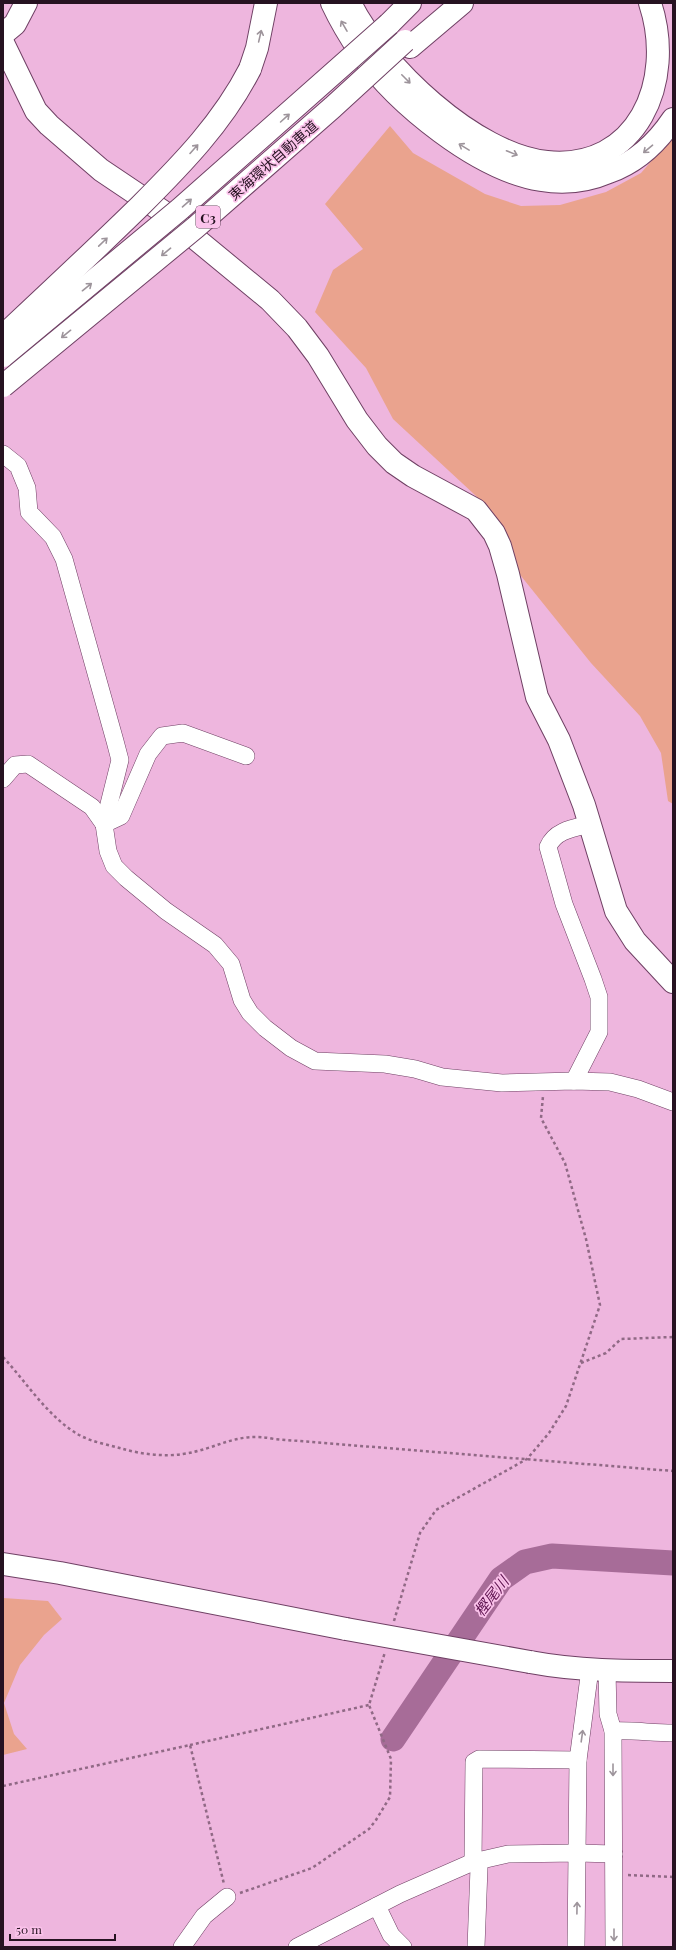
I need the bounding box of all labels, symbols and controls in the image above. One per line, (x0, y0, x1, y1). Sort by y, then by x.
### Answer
one-way arrow (340, 20, 348, 32)
one-way arrow (257, 30, 264, 43)
one-way arrow (401, 74, 411, 84)
one-way arrow (280, 113, 290, 122)
street label: 東海環状自動車道 (225, 116, 321, 204)
one-way arrow (459, 143, 470, 151)
one-way arrow (643, 144, 654, 153)
one-way arrow (189, 145, 198, 155)
one-way arrow (506, 150, 518, 157)
one-way arrow (182, 199, 192, 208)
road number: C3 (196, 206, 220, 228)
one-way arrow (98, 237, 108, 247)
one-way arrow (161, 247, 172, 256)
one-way arrow (82, 282, 93, 291)
one-way arrow (60, 330, 71, 339)
water label: 樫尾川 (469, 1571, 514, 1620)
one-way arrow (578, 1730, 586, 1743)
one-way arrow (609, 1763, 617, 1776)
one-way arrow (573, 1902, 581, 1915)
scale bar (10, 1916, 115, 1942)
text: 50 m (16, 1921, 42, 1937)
one-way arrow (610, 1928, 618, 1941)

